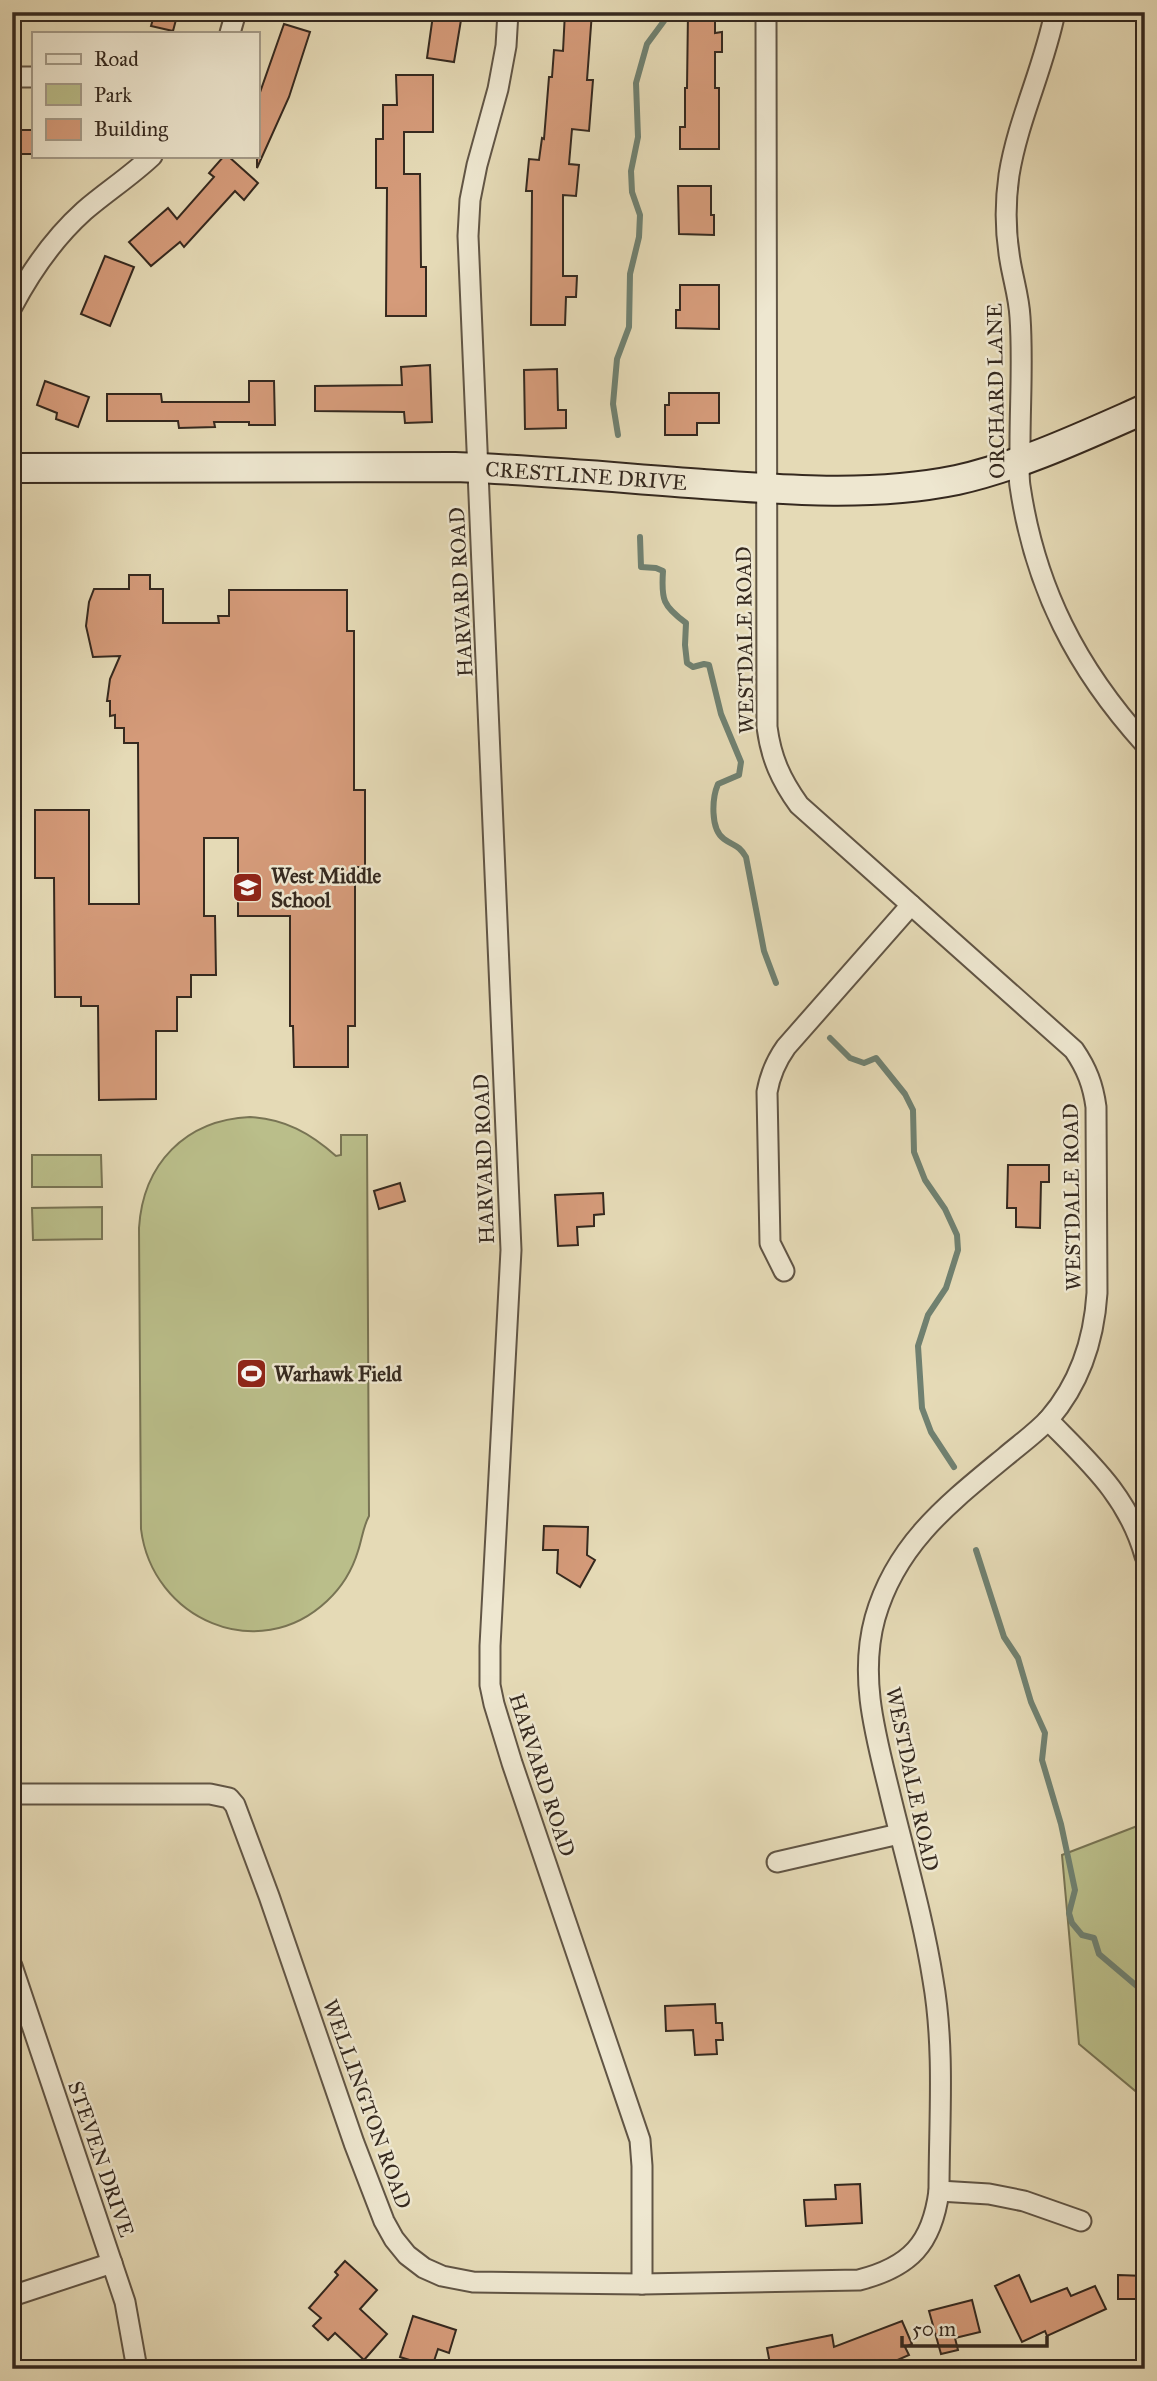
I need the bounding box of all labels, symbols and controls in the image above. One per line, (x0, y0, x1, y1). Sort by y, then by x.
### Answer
legend (32, 32, 259, 158)
text: Road (94, 46, 139, 72)
text: Park (94, 82, 132, 108)
text: Building (94, 116, 168, 142)
street label: ORCHARD LANE (981, 303, 1011, 479)
street label: CRESTLINE DRIVE (484, 456, 688, 496)
street label: HARVARD ROAD (444, 506, 478, 678)
street label: WESTDALE ROAD (730, 546, 760, 734)
place label: West Middle School (271, 863, 381, 913)
school or university icon: West Middle School (231, 871, 265, 905)
street label: HARVARD ROAD (468, 1074, 500, 1244)
street label: WESTDALE ROAD (1057, 1103, 1087, 1291)
sports icon: Warhawk Field (234, 1357, 268, 1391)
place label: Warhawk Field (274, 1361, 403, 1387)
street label: WESTDALE ROAD (880, 1685, 944, 1873)
street label: HARVARD ROAD (503, 1690, 581, 1860)
street label: WELLINGTON ROAD (317, 1996, 417, 2212)
street label: STEVEN DRIVE (62, 2078, 140, 2240)
scale bar (902, 2304, 1047, 2348)
text: 50 m (912, 2316, 957, 2342)

